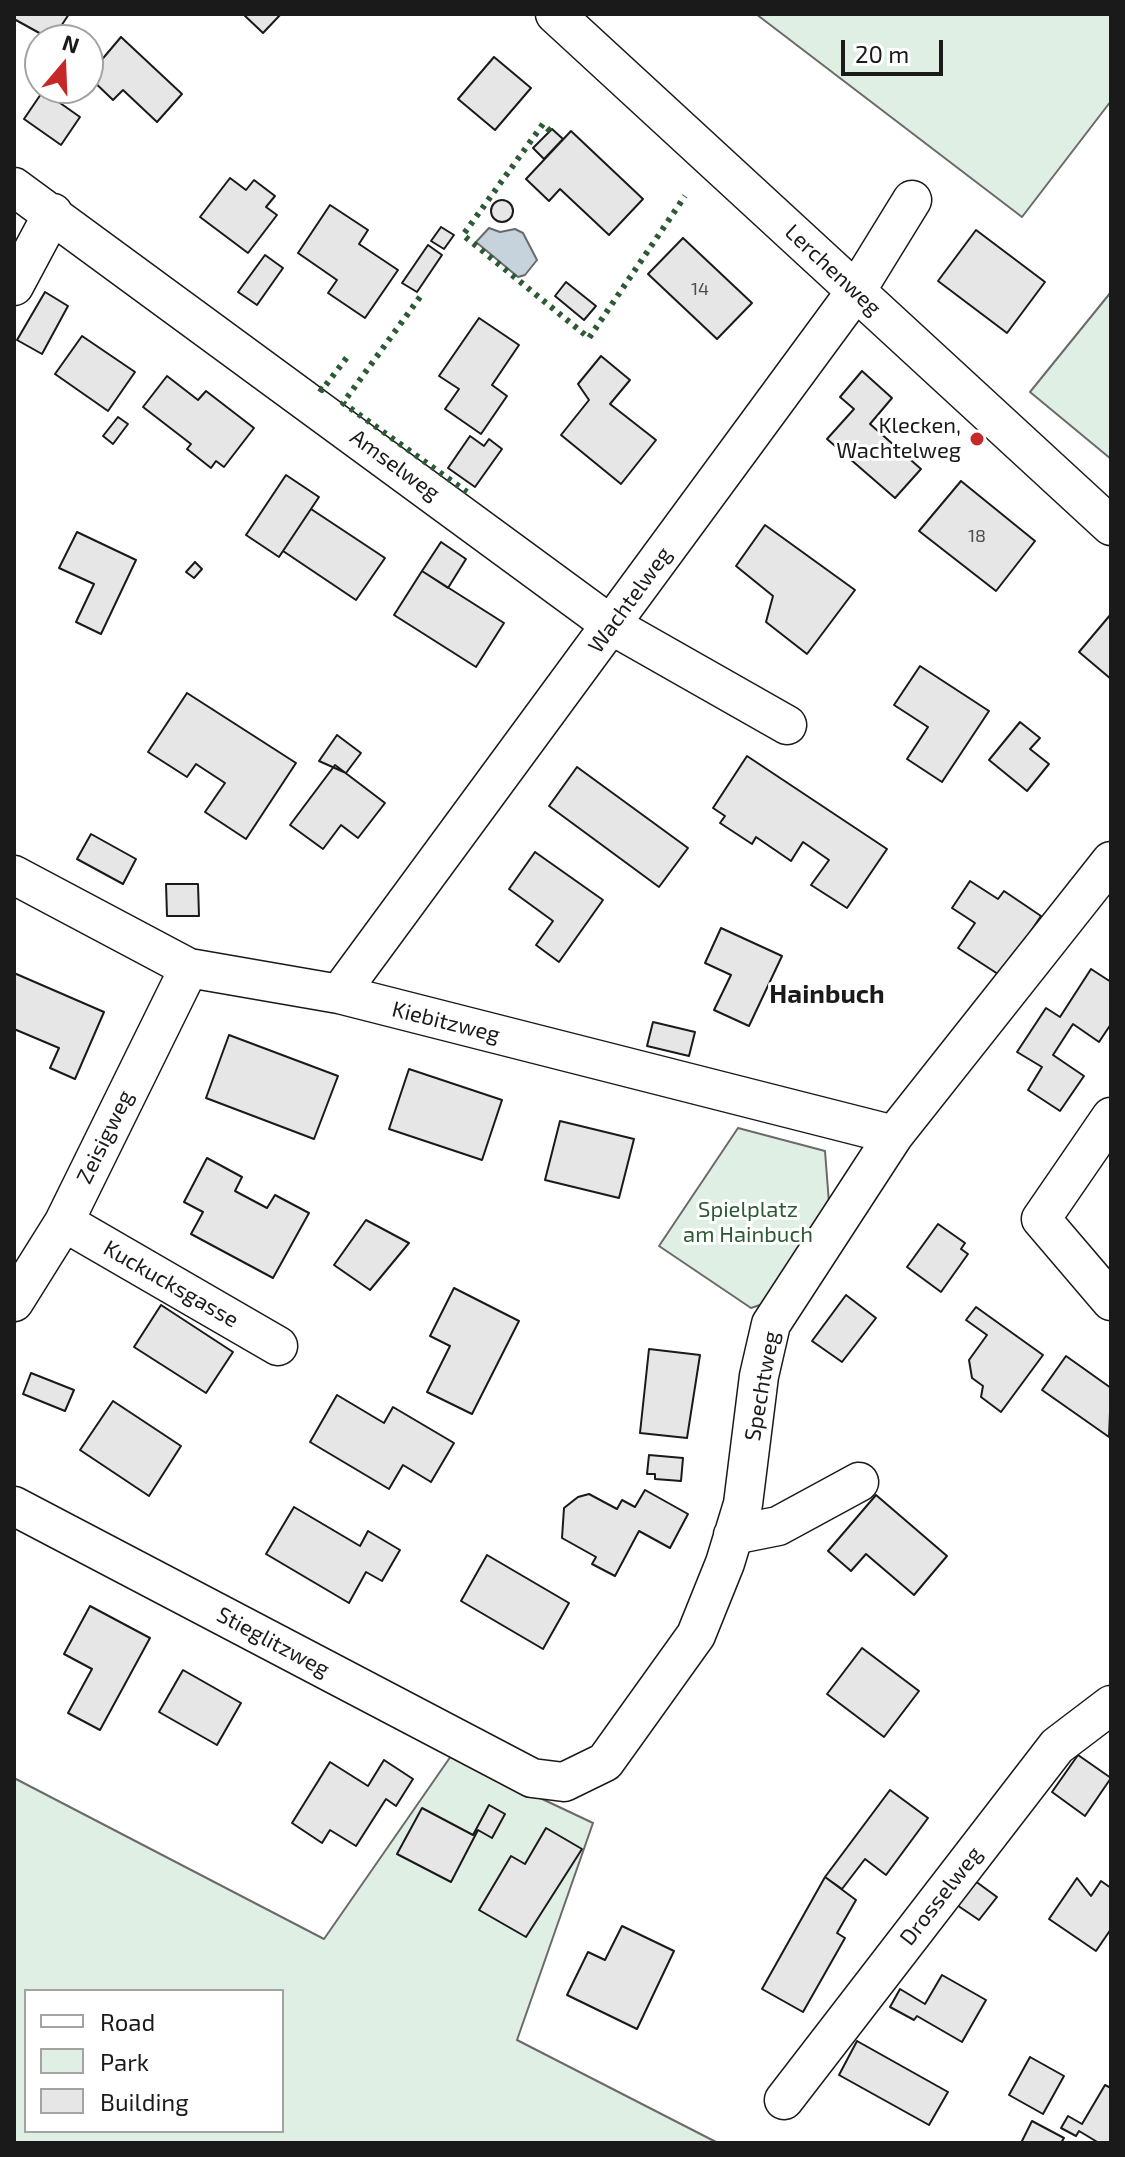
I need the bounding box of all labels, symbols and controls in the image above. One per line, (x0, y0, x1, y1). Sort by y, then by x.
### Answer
north arrow (24, 24, 104, 104)
scale bar (845, 24, 947, 74)
text: N (59, 28, 83, 58)
text: 20 m (855, 39, 909, 68)
street label: Lerchenweg (779, 219, 887, 321)
house number: 14 (691, 278, 709, 300)
place label: Klecken, Wachtelweg (836, 413, 961, 464)
street label: Amselweg (345, 424, 445, 506)
marker: Klecken, Wachtelweg (968, 430, 986, 448)
house number: 18 (968, 525, 986, 547)
street label: Wachtelweg (583, 542, 677, 658)
district label: Hainbuch (769, 978, 885, 1010)
street label: Kiebitzweg (389, 996, 503, 1048)
street label: Zeisigweg (71, 1086, 139, 1188)
park label: Spielplatz am Hainbuch (683, 1197, 813, 1248)
street label: Kuckucksgasse (99, 1235, 243, 1333)
street label: Spechtweg (739, 1329, 785, 1443)
street label: Stieglitzweg (212, 1601, 334, 1683)
street label: Drosselweg (894, 1841, 988, 1951)
legend (24, 1989, 284, 2133)
text: Road (100, 2007, 155, 2036)
text: Park (100, 2047, 149, 2076)
text: Building (100, 2087, 189, 2116)

